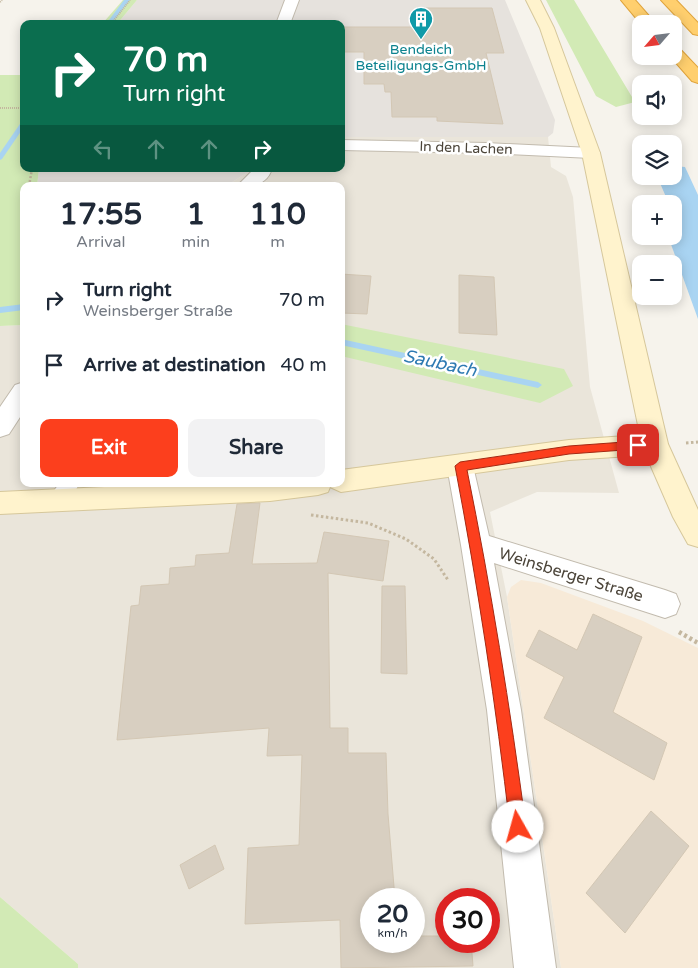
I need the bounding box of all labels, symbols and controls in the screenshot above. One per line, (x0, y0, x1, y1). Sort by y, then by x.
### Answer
building icon: Bendeich Beteiligungs-GmbH (408, 6, 434, 40)
north arrow (632, 15, 682, 65)
map controls (632, 15, 682, 305)
text: 70 m (123, 39, 208, 81)
icon: right (40, 40, 105, 105)
place label: Bendeich Beteiligungs-GmbH (356, 41, 487, 74)
button: sound (632, 75, 682, 125)
text: Turn right (123, 81, 225, 107)
icon: left (89, 135, 117, 163)
icon: ahead (142, 135, 170, 163)
icon: ahead (195, 135, 223, 163)
icon: right (248, 135, 276, 163)
button: layers (632, 135, 682, 185)
street label: In den Lachen (419, 138, 513, 158)
button: + (632, 195, 682, 245)
text: 17:55 (59, 196, 142, 233)
text: 1 (186, 196, 205, 233)
text: 110 (249, 196, 306, 233)
text: Arrival (76, 232, 126, 252)
text: min (182, 232, 210, 252)
text: m (270, 232, 285, 252)
button: − (632, 255, 682, 305)
text: Turn right (83, 279, 171, 301)
icon: right (40, 286, 68, 314)
text: 70 m (279, 289, 325, 311)
text: Weinsberger Straße (83, 301, 233, 321)
water label: Saubach (401, 345, 480, 382)
icon: arrive (40, 351, 68, 379)
text: Arrive at destination (83, 354, 266, 376)
text: 40 m (281, 354, 327, 376)
button: Exit (40, 419, 178, 477)
button: Share (188, 419, 325, 477)
pin (617, 424, 659, 466)
icon: arrive (624, 431, 652, 459)
street label: Weinsberger Straße (496, 544, 646, 606)
position arrow (491, 800, 543, 852)
speed limit sign: 30 (435, 888, 500, 953)
text: 20 (377, 899, 408, 929)
text: km/h (377, 926, 408, 940)

